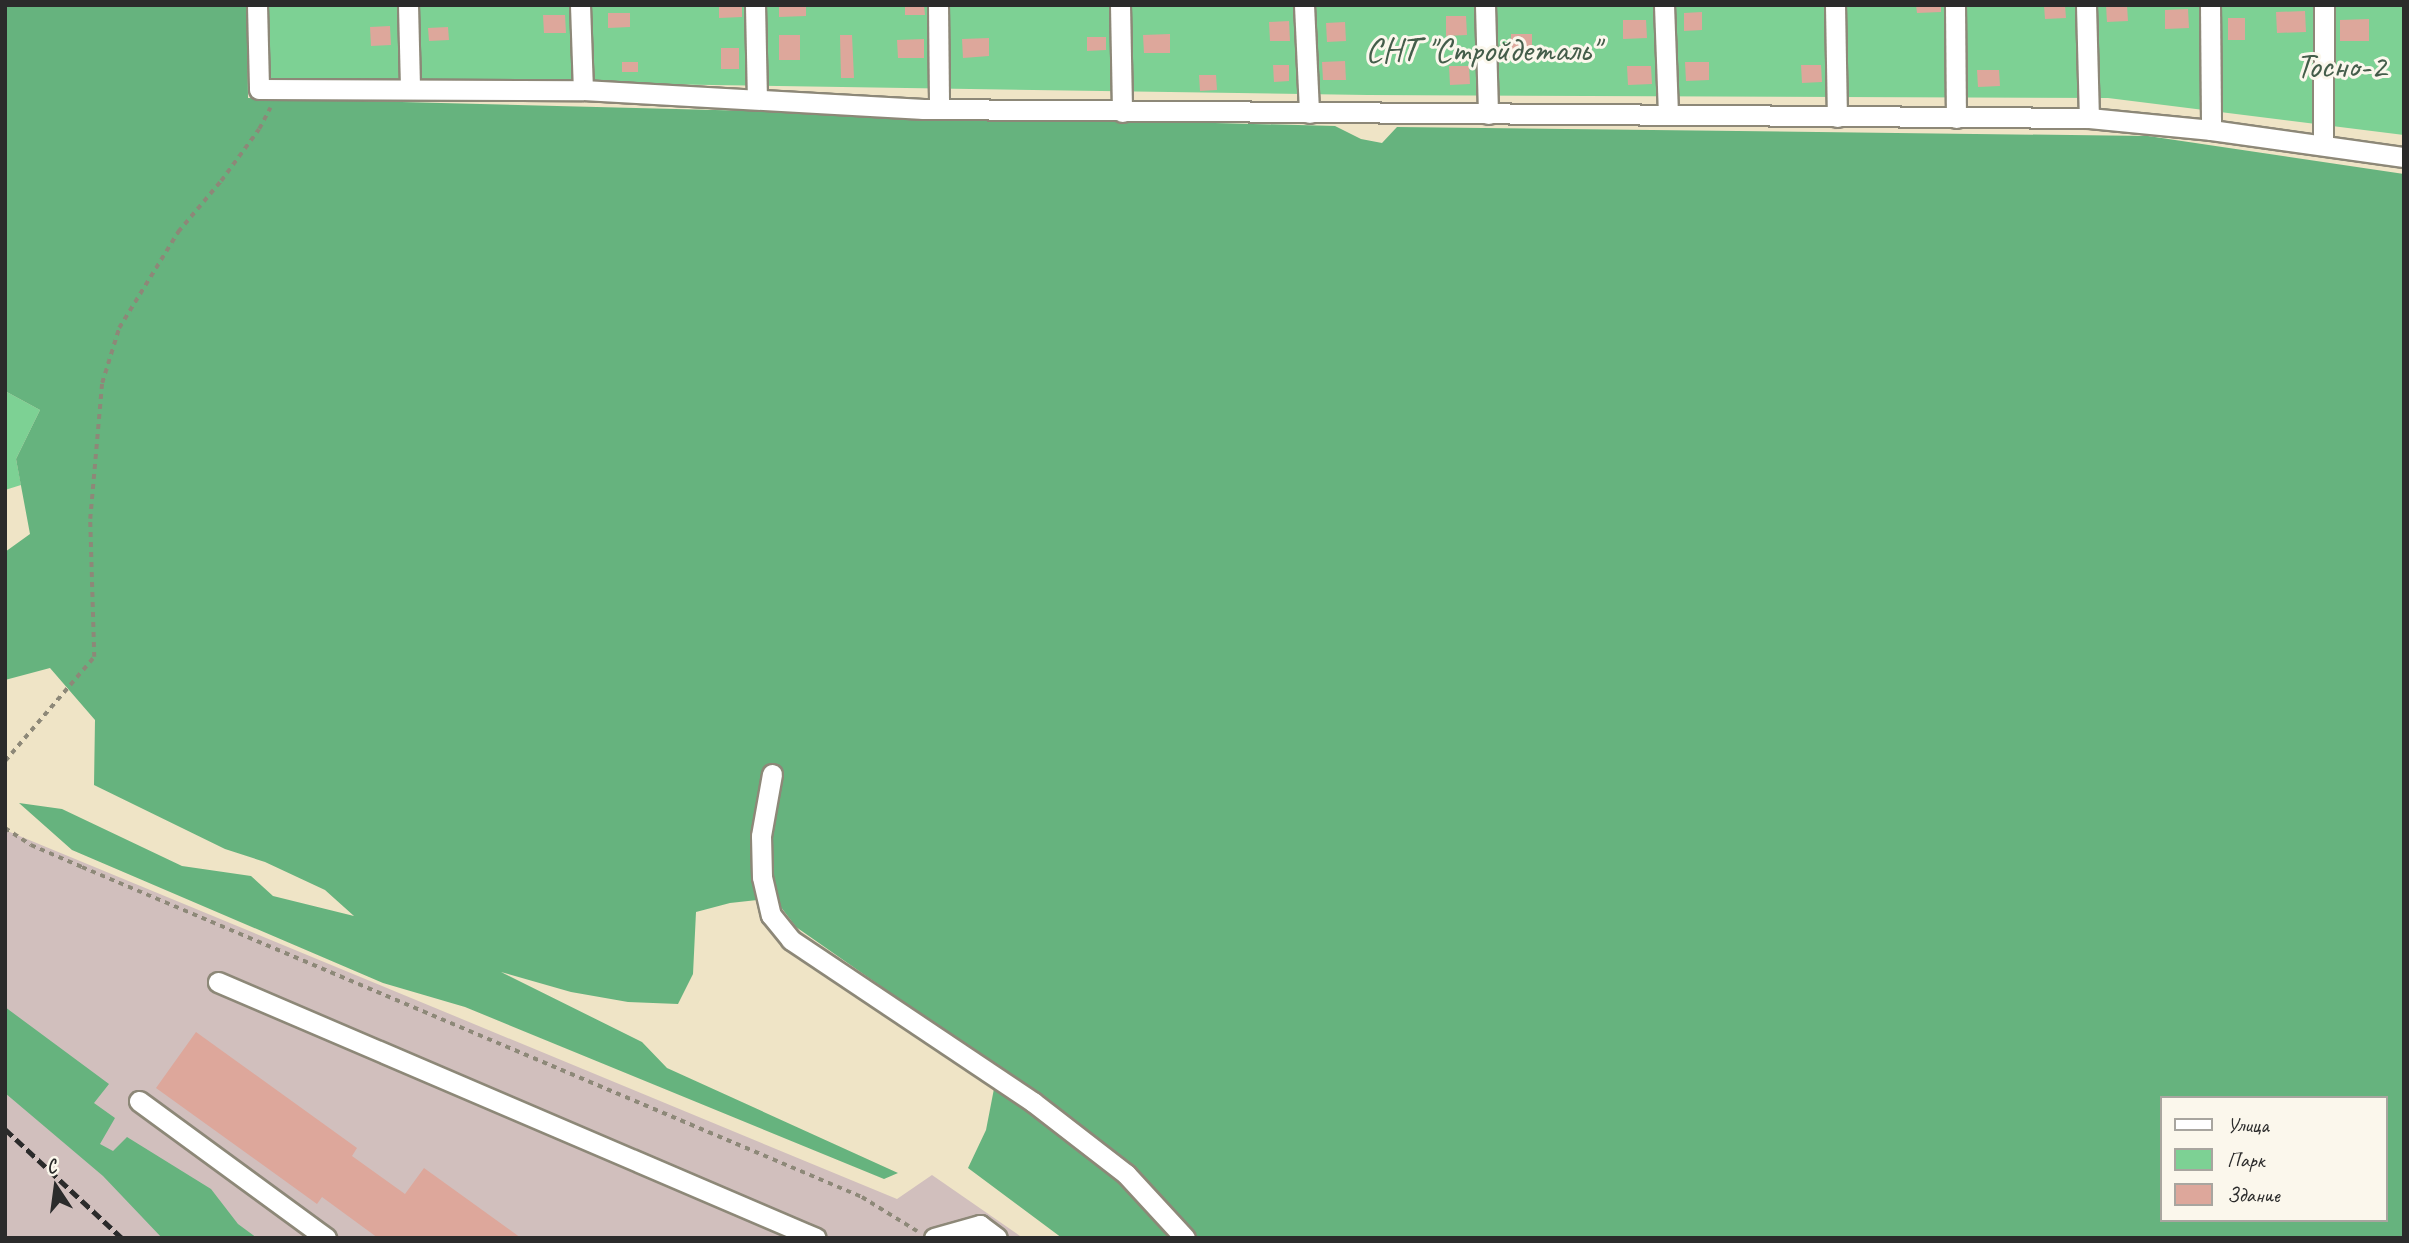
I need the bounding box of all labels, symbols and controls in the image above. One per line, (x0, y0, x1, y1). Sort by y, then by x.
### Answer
park label: СНТ "Стройдеталь" (1365, 29, 1599, 71)
park label: Тосно-2 (2296, 45, 2386, 87)
legend (2160, 1096, 2388, 1222)
text: Улица (2227, 1112, 2269, 1138)
text: Парк (2227, 1147, 2264, 1173)
north arrow (21, 1152, 91, 1222)
text: С (44, 1154, 59, 1179)
text: Здание (2227, 1182, 2280, 1208)

